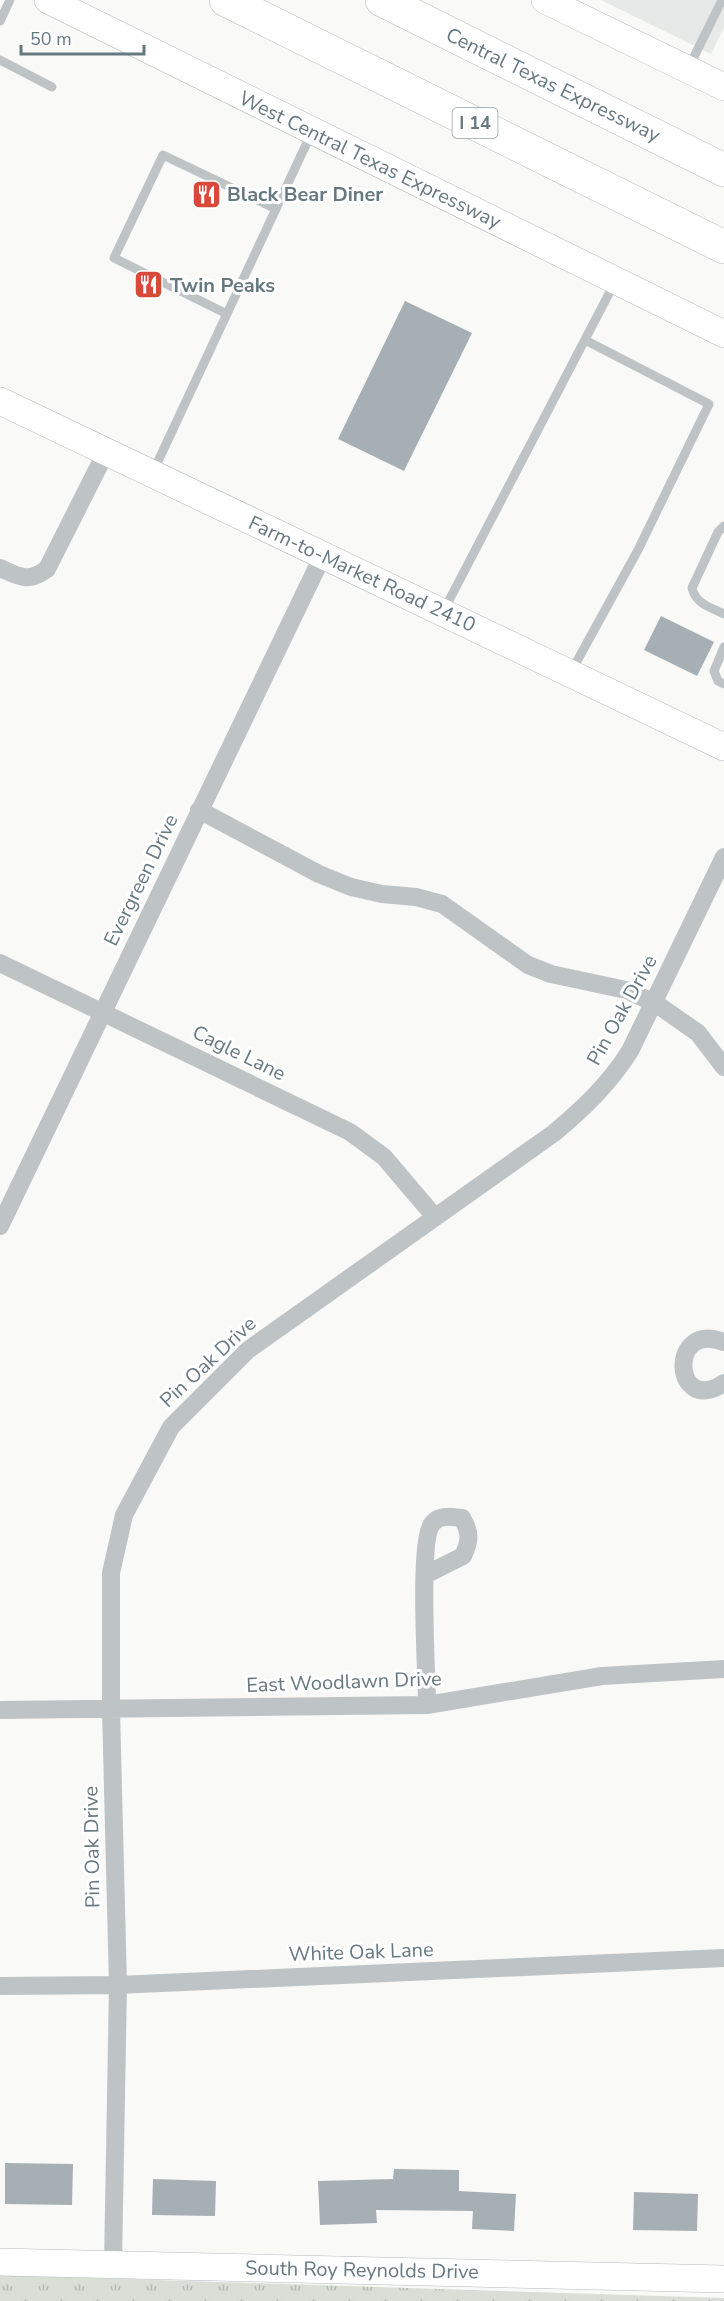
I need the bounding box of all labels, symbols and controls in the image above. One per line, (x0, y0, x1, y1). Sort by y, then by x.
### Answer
scale bar (21, 18, 144, 56)
street label: Central Texas Expressway (441, 21, 665, 149)
text: 50 m (30, 27, 72, 51)
street label: West Central Texas Expressway (234, 85, 506, 236)
road number: I 14 (452, 108, 498, 138)
restaurant icon: Black Bear Diner (190, 178, 222, 210)
place label: Black Bear Diner (227, 181, 383, 208)
restaurant icon: Twin Peaks (133, 269, 165, 301)
place label: Twin Peaks (170, 272, 275, 299)
street label: Farm-to-Market Road 2410 (244, 509, 480, 639)
street label: Evergreen Drive (97, 810, 185, 950)
street label: Pin Oak Drive (581, 950, 663, 1070)
street label: Cagle Lane (188, 1019, 290, 1087)
street label: Pin Oak Drive (154, 1310, 262, 1414)
street label: East Woodlawn Drive (246, 1665, 442, 1699)
street label: Pin Oak Drive (77, 1786, 107, 1908)
street label: White Oak Lane (288, 1936, 434, 1968)
street label: South Roy Reynolds Drive (245, 2254, 479, 2286)

